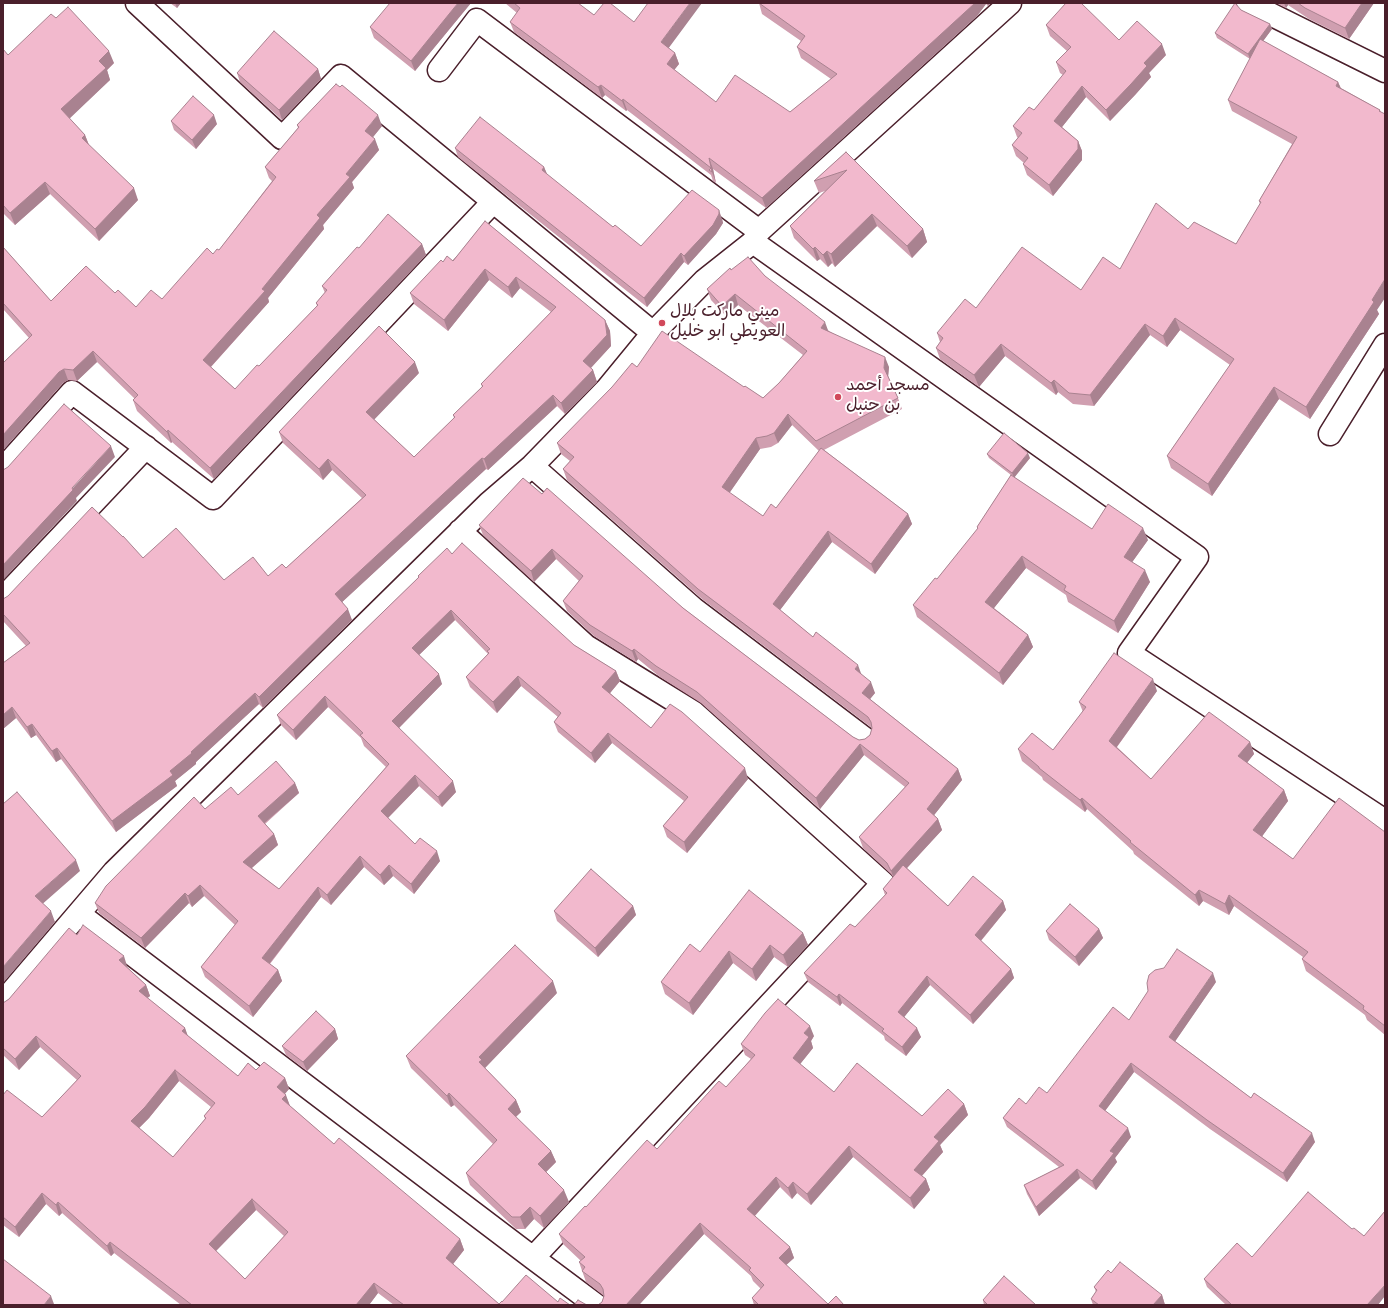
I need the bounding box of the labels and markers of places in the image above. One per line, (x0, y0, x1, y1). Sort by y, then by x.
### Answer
place label: ميني ماركت بلال العويطي ابو خليل (670, 303, 785, 343)
marker: ميني ماركت بلال العويطي ابو خليل (657, 318, 667, 328)
place label: مسجد أحمد بن حنبل (846, 377, 930, 417)
marker: مسجد أحمد بن حنبل (833, 392, 843, 402)

